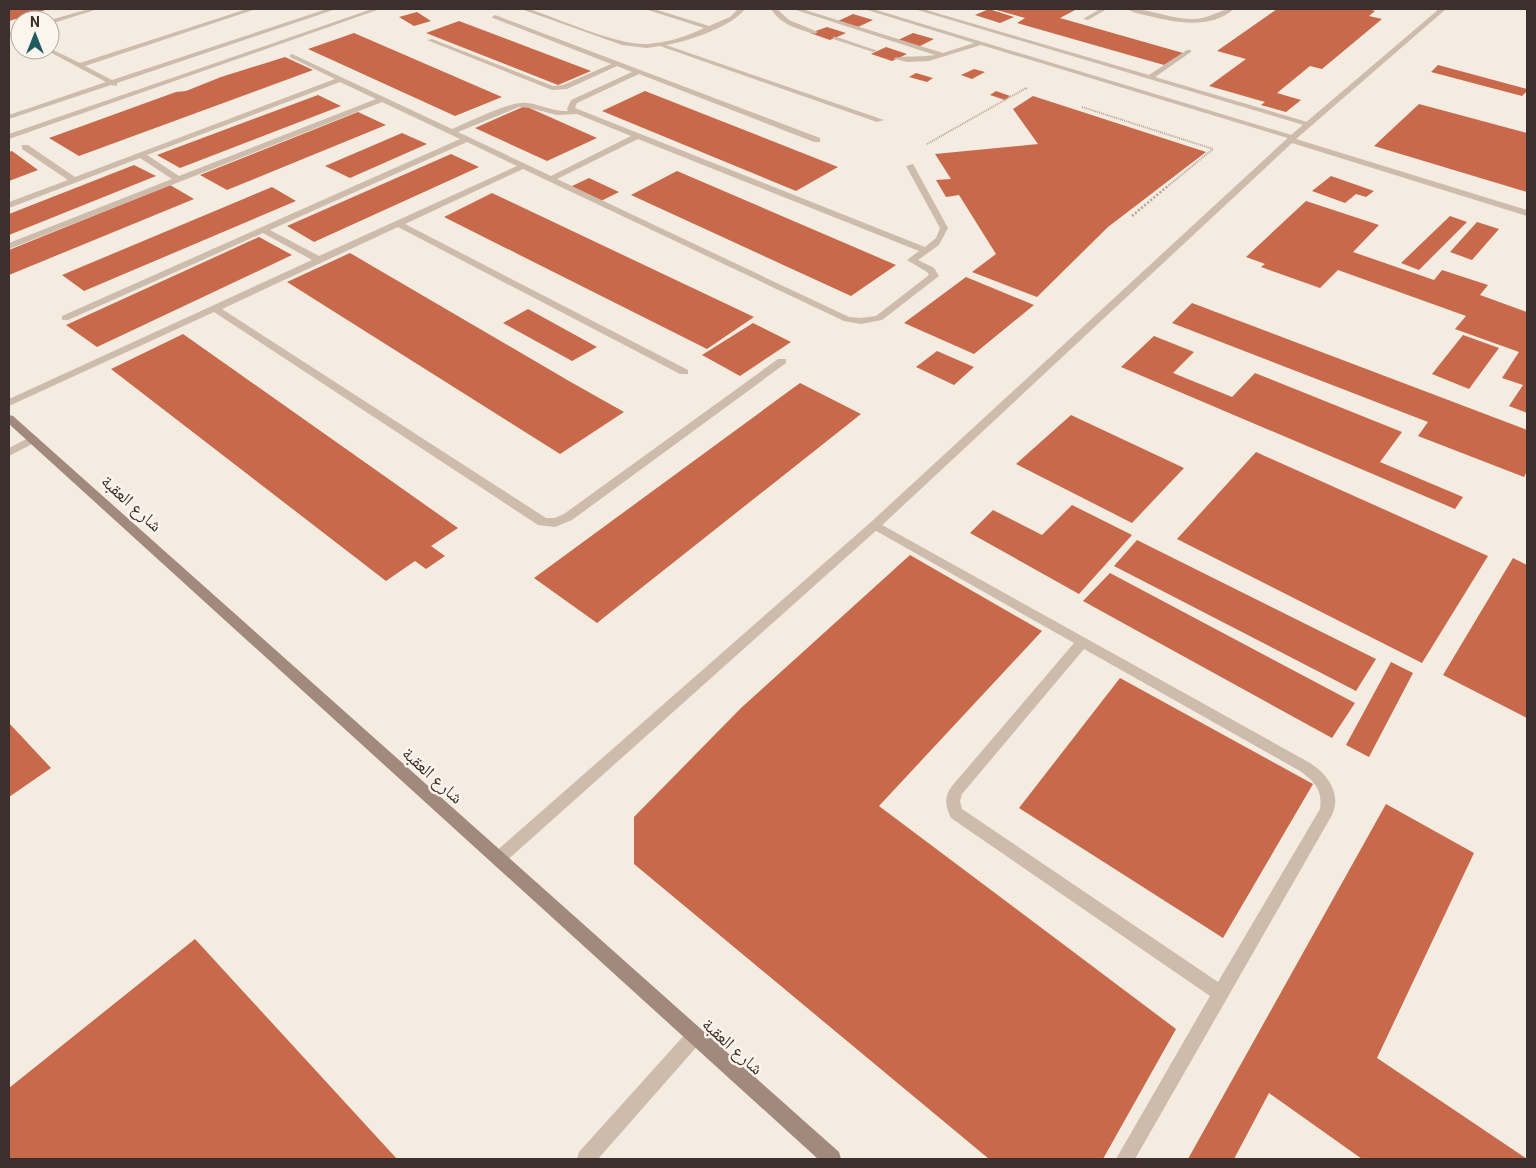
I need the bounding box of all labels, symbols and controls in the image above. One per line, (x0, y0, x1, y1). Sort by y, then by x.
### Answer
north arrow (10, 10, 60, 60)
text: N (30, 14, 40, 30)
street label: شارع العقبة (97, 470, 167, 537)
street label: شارع العقبة (398, 742, 468, 809)
street label: شارع العقبة (698, 1013, 768, 1080)

